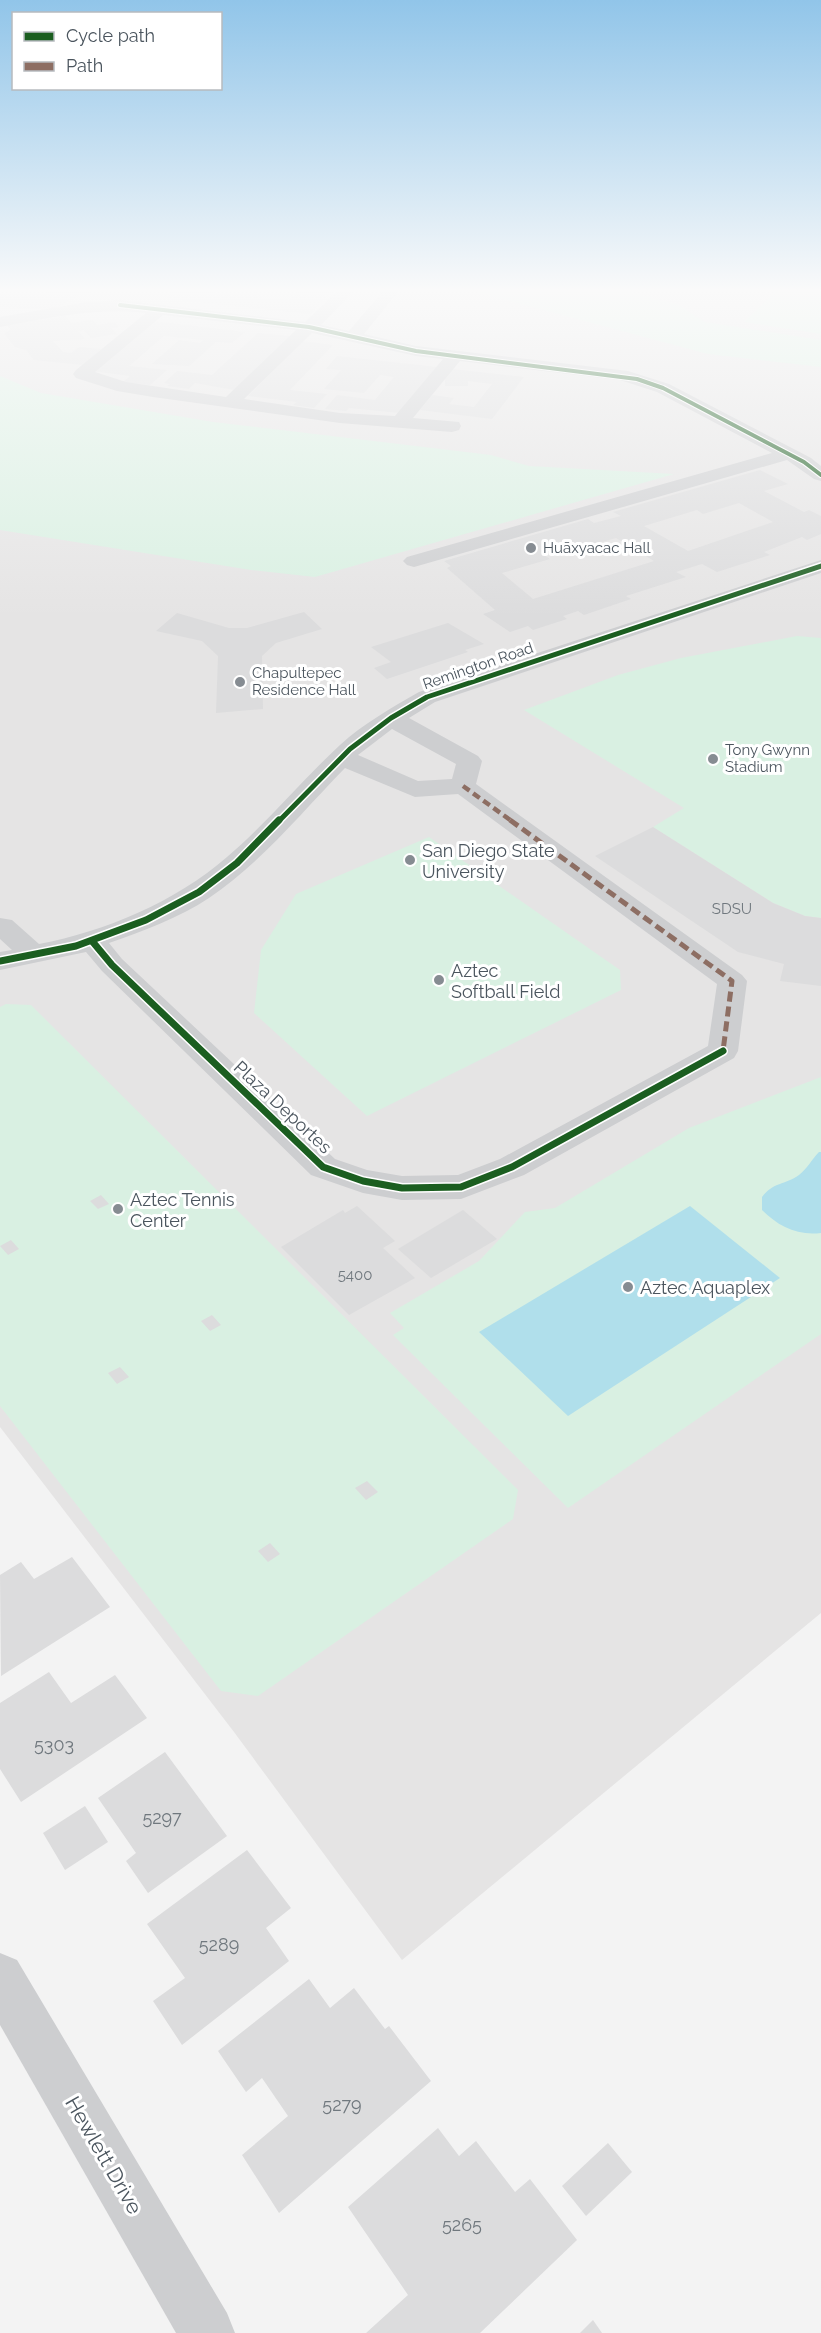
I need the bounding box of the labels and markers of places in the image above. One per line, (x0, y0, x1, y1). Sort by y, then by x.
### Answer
place label: Huāxyacac Hall (543, 539, 652, 557)
marker: Huāxyacac Hall (524, 541, 538, 555)
place label: Chapultepec Residence Hall (252, 664, 357, 699)
marker: Chapultepec Residence Hall (233, 675, 247, 689)
place label: Tony Gwynn Stadium (725, 741, 810, 776)
marker: Tony Gwynn Stadium (706, 752, 720, 766)
place label: San Diego State University (422, 840, 555, 882)
marker: San Diego State University (403, 853, 417, 867)
place label: Aztec Softball Field (451, 960, 560, 1002)
marker: Aztec Softball Field (432, 973, 446, 987)
place label: Aztec Tennis Center (130, 1189, 235, 1231)
marker: Aztec Tennis Center (111, 1202, 125, 1216)
place label: Aztec Aquaplex (640, 1277, 770, 1298)
marker: Aztec Aquaplex (621, 1280, 635, 1294)

